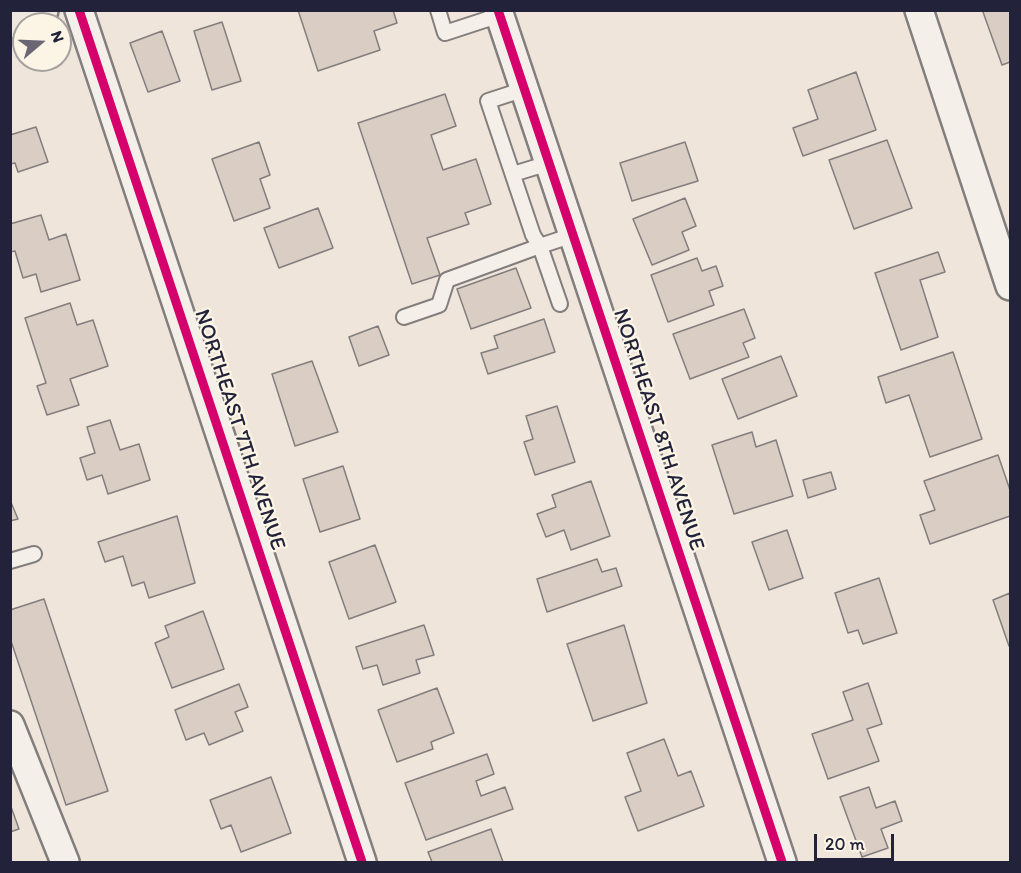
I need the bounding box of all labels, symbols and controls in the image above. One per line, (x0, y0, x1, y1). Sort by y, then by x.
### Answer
north arrow (12, 12, 72, 72)
text: N (47, 28, 68, 45)
street label: NORTHEAST 7TH AVENUE (188, 306, 290, 554)
street label: NORTHEAST 8TH AVENUE (606, 306, 710, 554)
scale bar (817, 822, 896, 860)
text: 20 m (825, 833, 865, 855)

